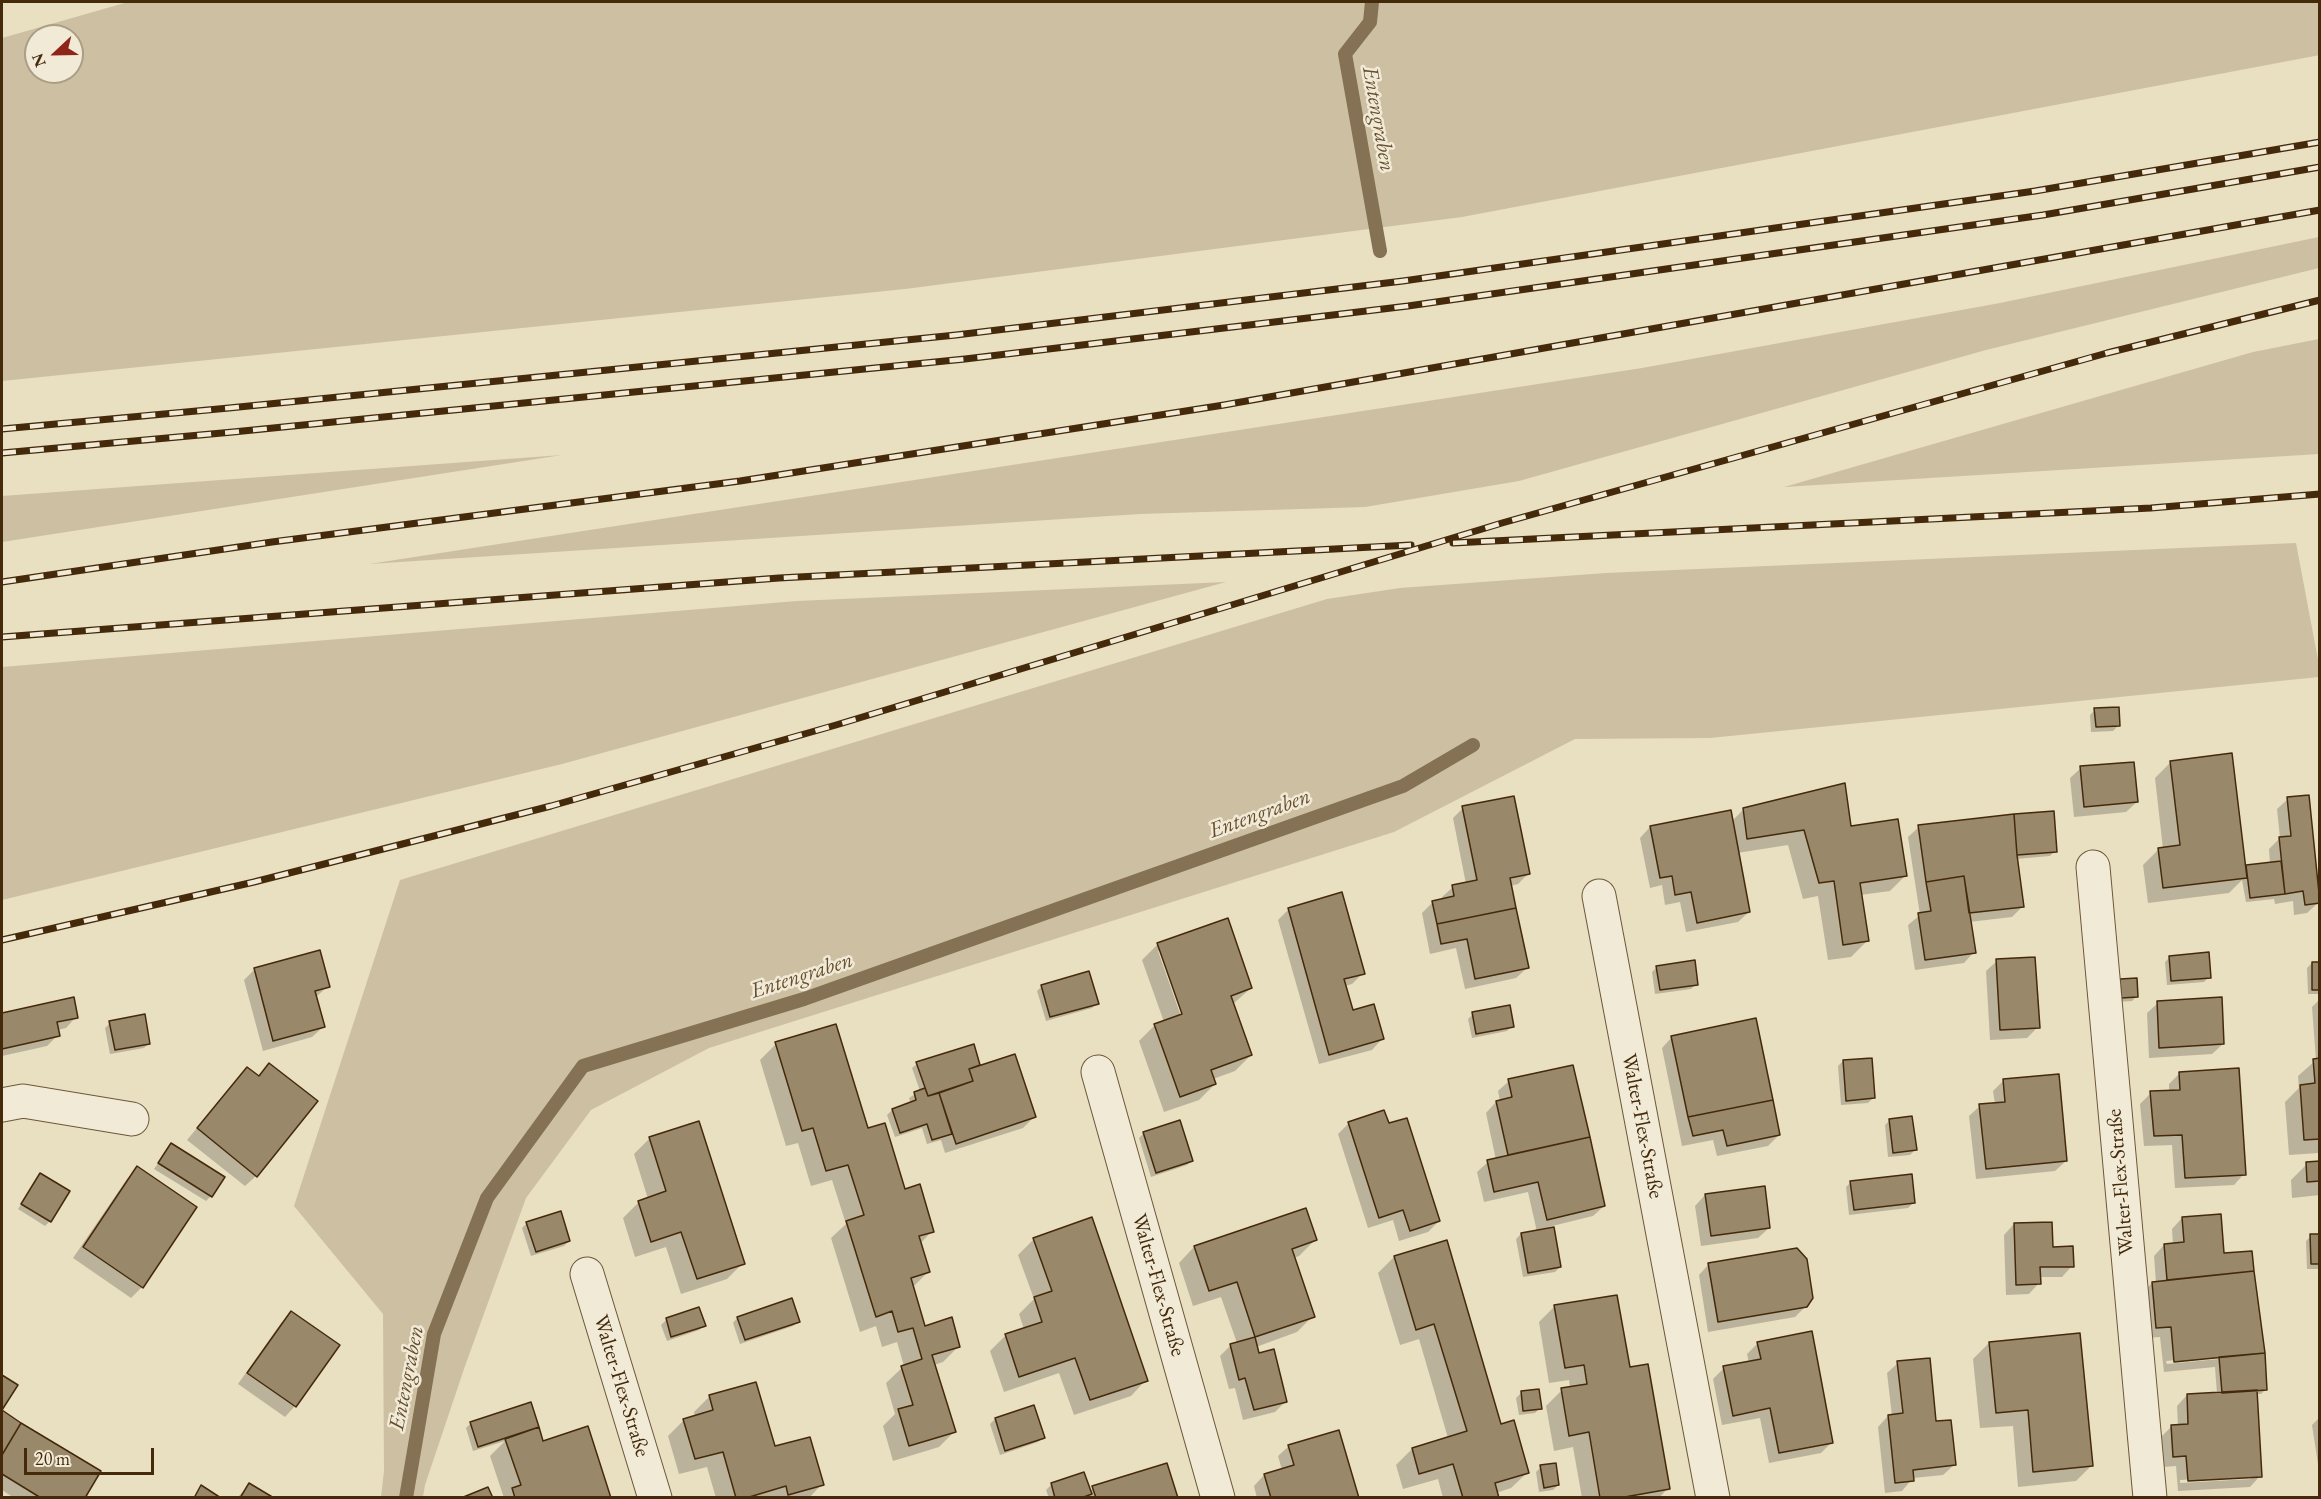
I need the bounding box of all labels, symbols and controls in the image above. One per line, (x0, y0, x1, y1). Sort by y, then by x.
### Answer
north arrow (24, 24, 84, 84)
text: N (27, 50, 51, 70)
water label: Entengraben (1356, 65, 1400, 173)
water label: Entengraben (1206, 784, 1314, 844)
water label: Entengraben (748, 947, 856, 1005)
street label: Walter-Flex-Straße (1616, 1051, 1668, 1201)
street label: Walter-Flex-Straße (2102, 1108, 2140, 1256)
street label: Walter-Flex-Straße (1126, 1211, 1190, 1359)
street label: Walter-Flex-Straße (587, 1312, 655, 1460)
water label: Entengraben (384, 1324, 430, 1432)
scale bar (27, 1436, 158, 1474)
text: 20 m (35, 1447, 70, 1470)

